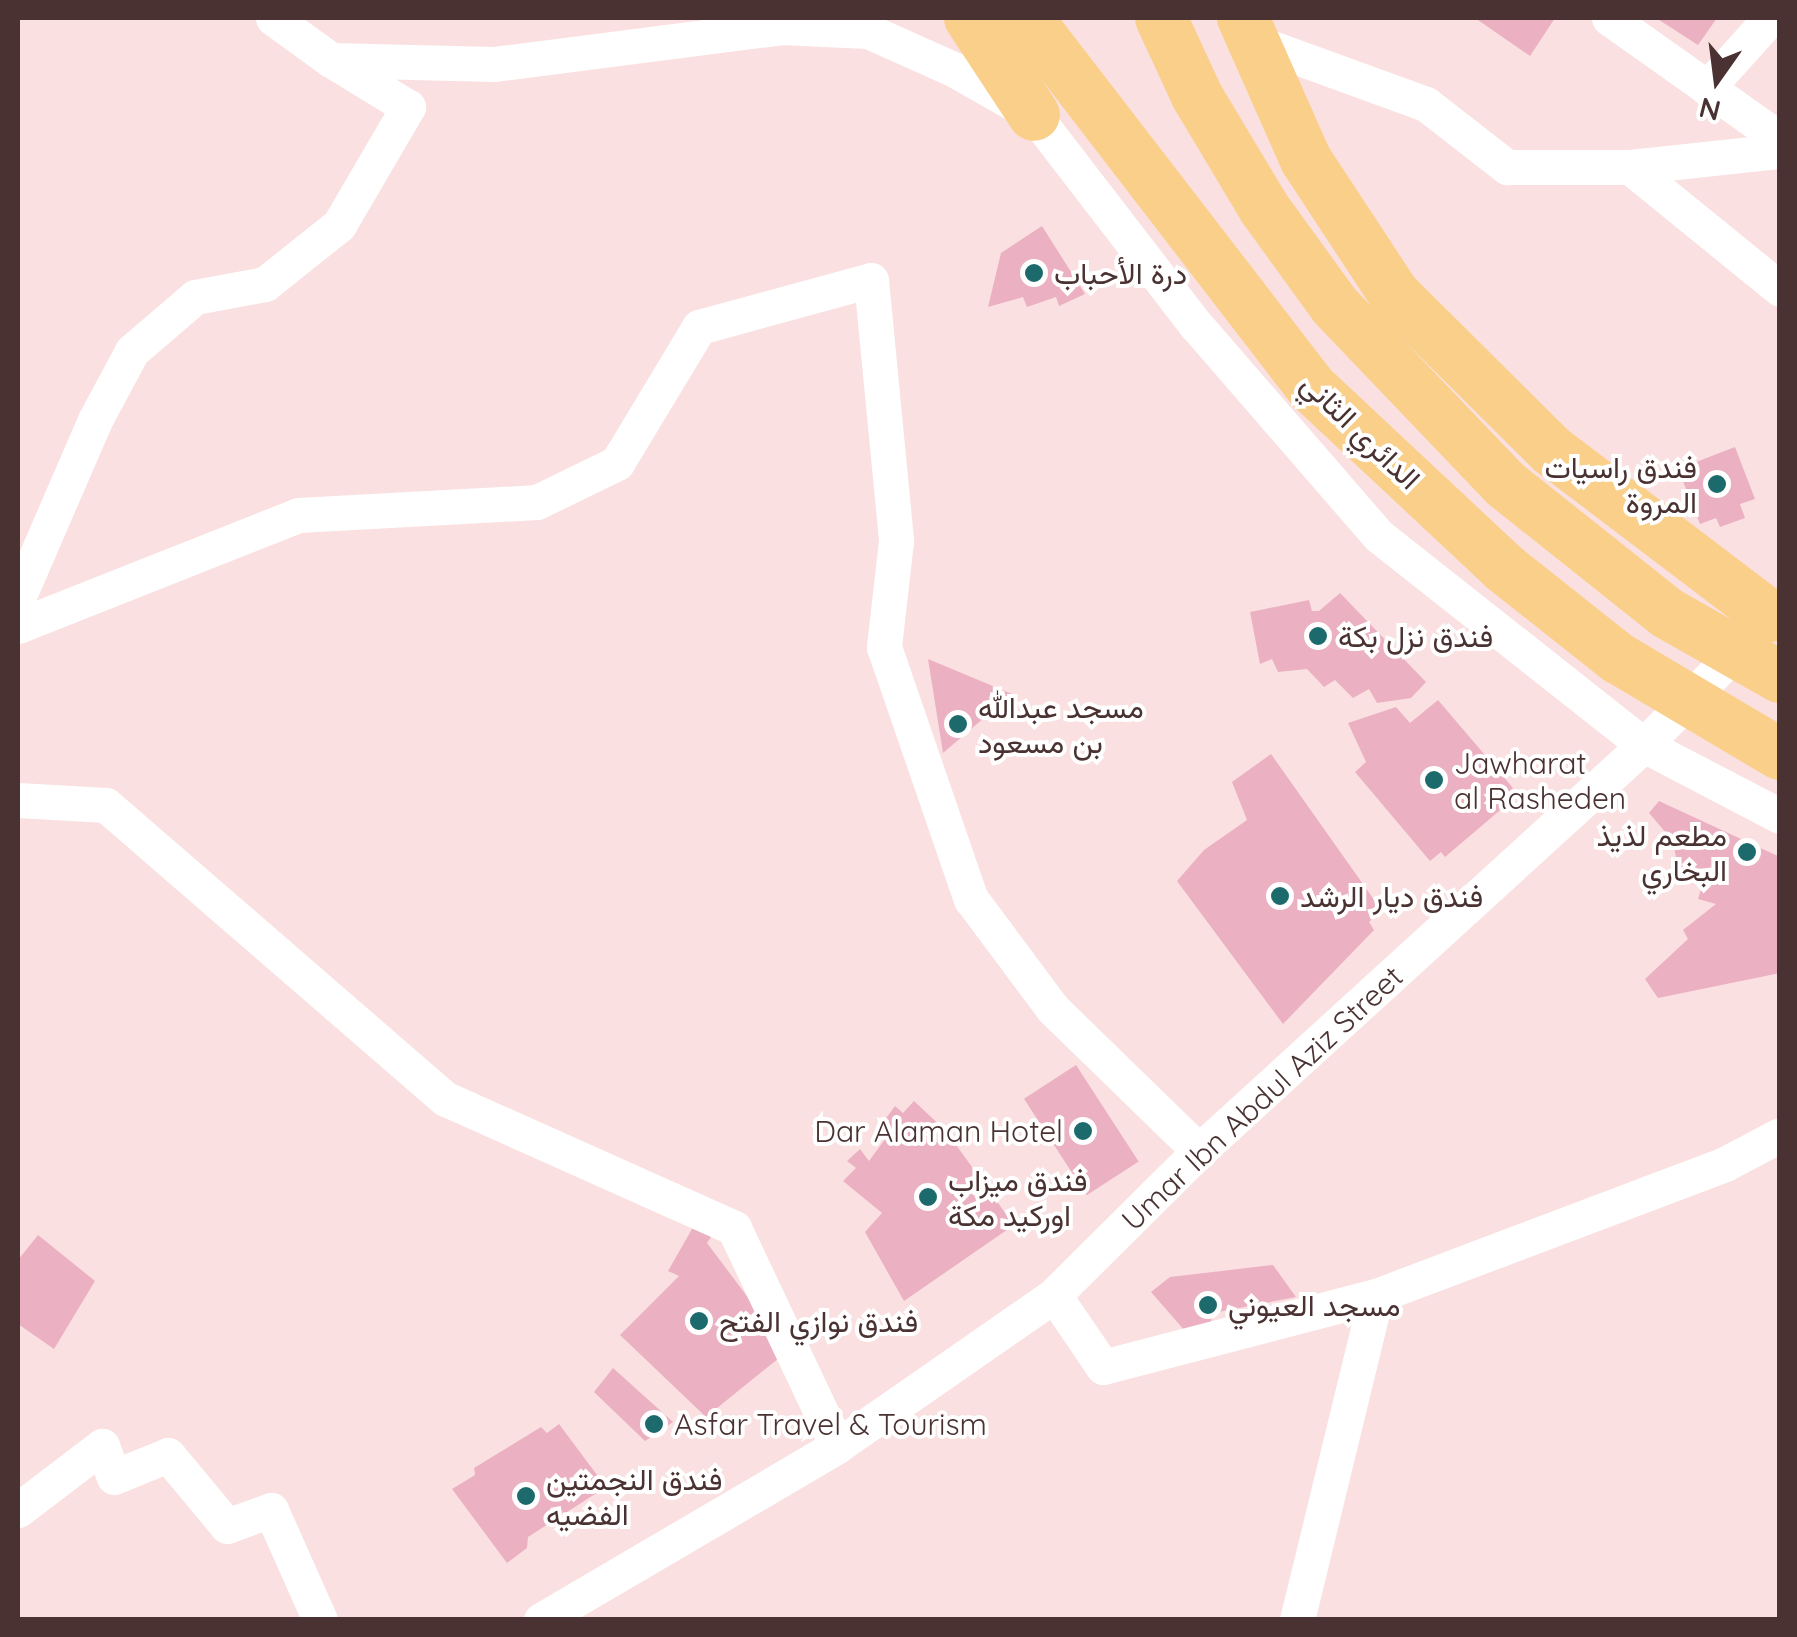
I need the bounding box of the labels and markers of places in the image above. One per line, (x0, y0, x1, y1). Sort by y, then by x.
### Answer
place label: درة الأحباب (1054, 255, 1187, 291)
marker: درة الأحباب (1023, 262, 1045, 284)
place label: فندق راسيات المروة (1544, 449, 1697, 520)
marker: فندق راسيات المروة (1706, 473, 1728, 495)
place label: فندق نزل بكة (1338, 618, 1493, 654)
marker: فندق نزل بكة (1307, 625, 1329, 647)
place label: مسجد عبدالله بن مسعود (978, 689, 1144, 760)
marker: مسجد عبدالله بن مسعود (947, 713, 969, 735)
place label: Jawharat al Rasheden (1454, 745, 1626, 816)
marker: Jawharat al Rasheden (1423, 769, 1445, 791)
place label: مطعم لذيذ البخاري (1596, 817, 1727, 888)
marker: مطعم لذيذ البخاري (1736, 841, 1758, 863)
place label: فندق ديار الرشد (1300, 878, 1483, 914)
marker: فندق ديار الرشد (1269, 885, 1291, 907)
place label: Dar Alaman Hotel (814, 1113, 1063, 1149)
marker: Dar Alaman Hotel (1072, 1120, 1094, 1142)
place label: فندق ميزاب اوركيد مكة (948, 1162, 1087, 1232)
marker: فندق ميزاب اوركيد مكة (917, 1186, 939, 1208)
place label: مسجد العيوني (1228, 1287, 1401, 1323)
marker: مسجد العيوني (1197, 1294, 1219, 1316)
place label: فندق نوازي الفتح (719, 1303, 918, 1339)
marker: فندق نوازي الفتح (688, 1310, 710, 1332)
place label: Asfar Travel & Tourism (674, 1406, 987, 1442)
marker: Asfar Travel & Tourism (643, 1413, 665, 1435)
place label: فندق النجمتين الفضيه (546, 1461, 722, 1532)
marker: فندق النجمتين الفضيه (515, 1485, 537, 1507)

